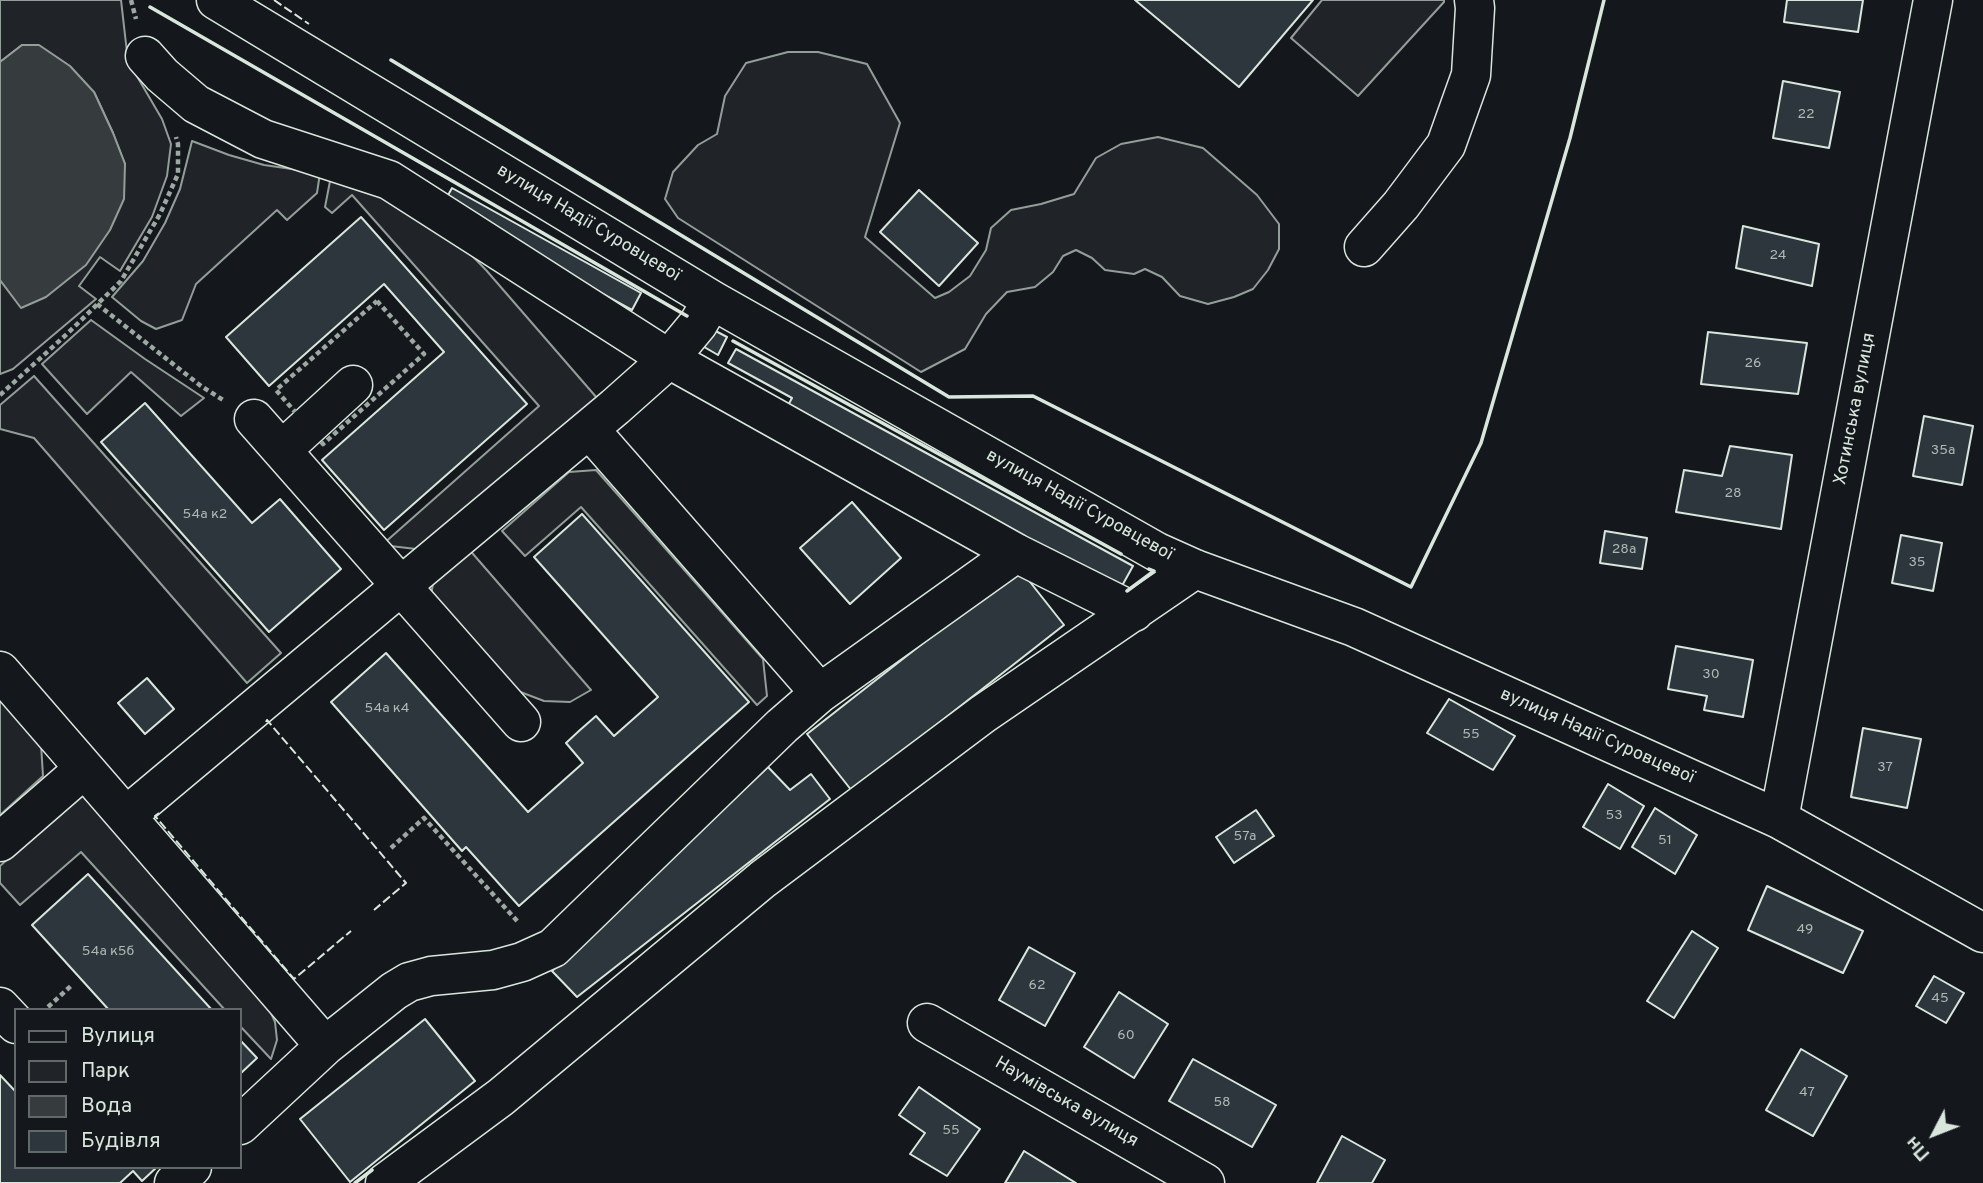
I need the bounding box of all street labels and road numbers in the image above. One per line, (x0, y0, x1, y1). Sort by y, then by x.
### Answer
street label: вулиця Надії Суровцевої (492, 161, 684, 287)
street label: Хотинська вулиця (1831, 331, 1881, 487)
street label: вулиця Надії Суровцевої (982, 446, 1176, 566)
street label: вулиця Надії Суровцевої (1496, 684, 1698, 790)
street label: Наумівська вулиця (990, 1053, 1142, 1153)

